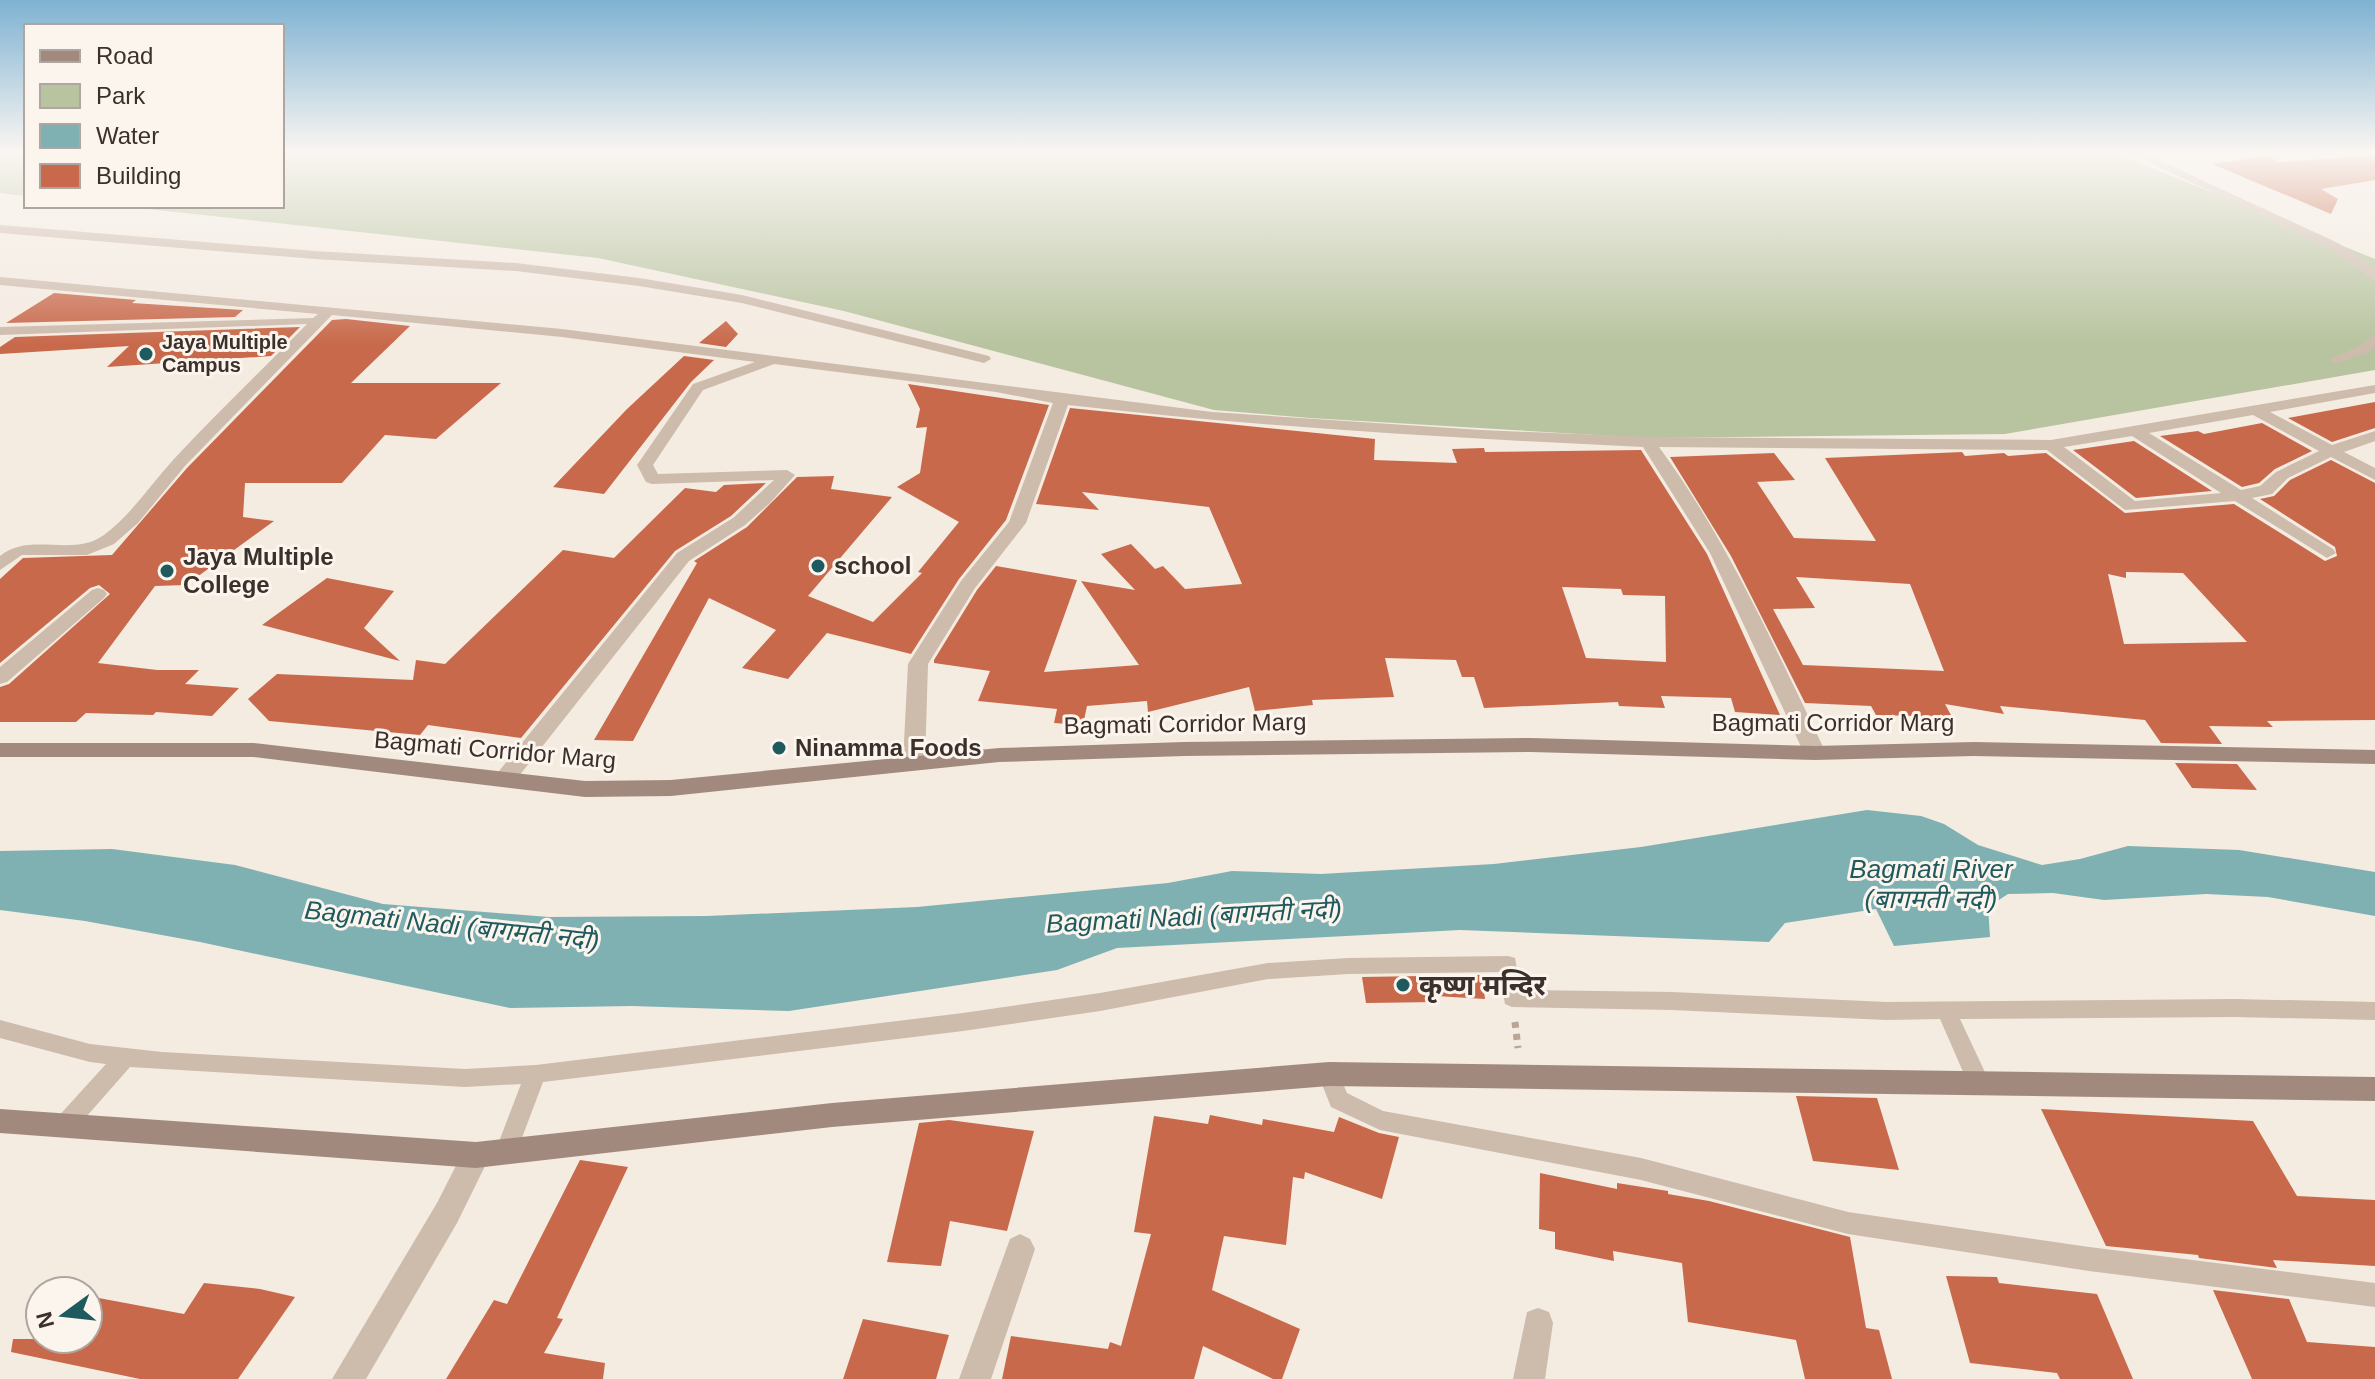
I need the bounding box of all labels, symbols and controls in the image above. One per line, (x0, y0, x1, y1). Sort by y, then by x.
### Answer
legend (24, 24, 284, 208)
text: Road (96, 42, 153, 69)
text: Park (96, 82, 146, 109)
text: Water (96, 122, 159, 149)
text: Building (96, 162, 181, 189)
place label: Jaya Multiple Campus (162, 331, 288, 376)
marker: Jaya Multiple Campus (137, 345, 155, 363)
place label: Jaya Multiple College (183, 543, 334, 598)
place label: school (834, 552, 911, 579)
marker: school (809, 557, 827, 575)
marker: Jaya Multiple College (158, 562, 176, 580)
street label: Bagmati Corridor Marg (1063, 708, 1307, 739)
street label: Bagmati Corridor Marg (1712, 709, 1954, 736)
street label: Bagmati Corridor Marg (373, 725, 617, 774)
place label: Ninamma Foods (795, 734, 982, 761)
marker: Ninamma Foods (770, 739, 788, 757)
water label: Bagmati River (बागमती नदी) (1849, 854, 2014, 914)
water label: Bagmati Nadi (बागमती नदी) (1045, 893, 1343, 939)
water label: Bagmati Nadi (बागमती नदी) (303, 895, 601, 955)
place label: कृष्ण मन्दिर (1419, 969, 1547, 1003)
marker: कृष्ण मन्दिर (1394, 976, 1412, 994)
north arrow (24, 1275, 104, 1355)
text: N (31, 1309, 59, 1331)

